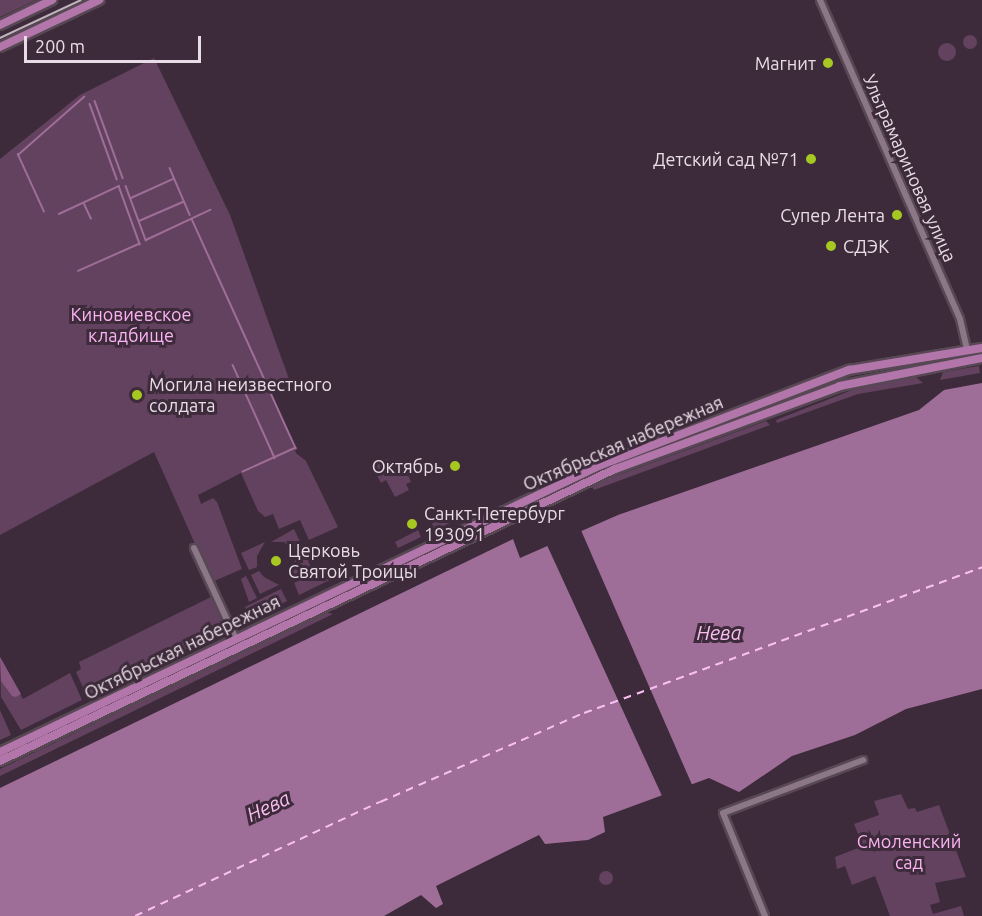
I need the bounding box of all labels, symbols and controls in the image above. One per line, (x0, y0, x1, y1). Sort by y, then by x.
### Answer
scale bar (27, 24, 204, 62)
text: 200 m (35, 36, 85, 56)
place label: Магнит (755, 52, 816, 74)
marker: Магнит (821, 56, 835, 70)
street label: Ультрамариновая улица (859, 71, 961, 265)
place label: Детский сад №71 (653, 148, 799, 170)
marker: Детский сад №71 (804, 152, 818, 166)
place label: Супер Лента (780, 204, 885, 226)
marker: Супер Лента (890, 208, 904, 222)
place label: СДЭК (843, 235, 889, 257)
marker: СДЭК (824, 239, 838, 253)
park label: Киновиевское кладбище (71, 304, 191, 346)
place label: Могила неизвестного солдата (149, 374, 332, 416)
marker: Могила неизвестного солдата (130, 388, 144, 402)
street label: Октябрьская набережная (520, 391, 726, 495)
place label: Октябрь (372, 455, 443, 477)
marker: Октябрь (448, 459, 462, 473)
place label: Санкт-Петербург 193091 (424, 503, 565, 546)
marker: Санкт-Петербург 193091 (405, 517, 419, 531)
place label: Церковь Святой Троицы (288, 540, 417, 582)
marker: Церковь Святой Троицы (269, 554, 283, 568)
street label: Октябрьская набережная (80, 590, 284, 704)
water label: Нева (697, 620, 741, 644)
water label: Нева (243, 786, 293, 826)
park label: Смоленский сад (857, 831, 961, 874)

